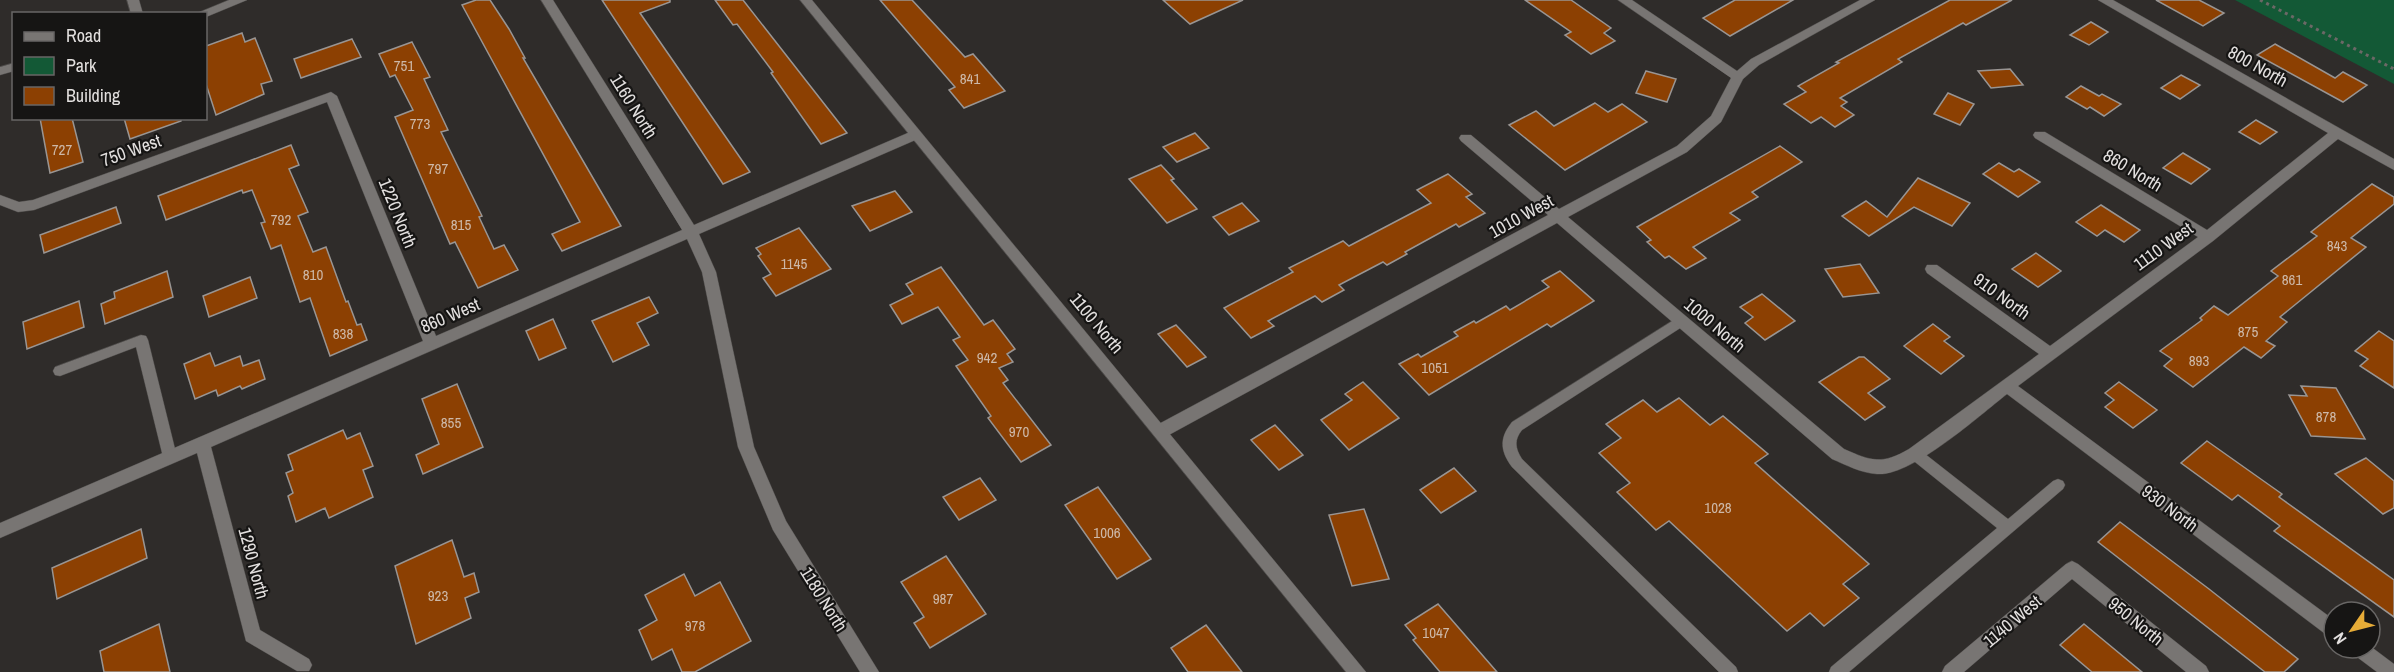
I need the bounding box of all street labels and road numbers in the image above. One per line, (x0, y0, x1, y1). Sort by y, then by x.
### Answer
street label: 800 North (2224, 39, 2292, 93)
street label: 1160 North (604, 69, 664, 143)
street label: 750 West (98, 128, 164, 172)
street label: 860 North (2099, 143, 2167, 197)
street label: 1220 North (373, 174, 423, 252)
street label: 1010 West (1484, 188, 1558, 244)
street label: 1110 West (2128, 216, 2198, 276)
street label: 910 North (1968, 267, 2036, 325)
street label: 1100 North (1064, 287, 1130, 359)
street label: 860 West (417, 291, 483, 339)
street label: 1000 North (1679, 292, 1751, 358)
street label: 930 North (2137, 479, 2203, 537)
street label: 1290 North (232, 524, 276, 602)
street label: 1180 North (794, 562, 854, 636)
street label: 1140 West (1977, 589, 2047, 653)
street label: 950 North (2103, 591, 2169, 651)

